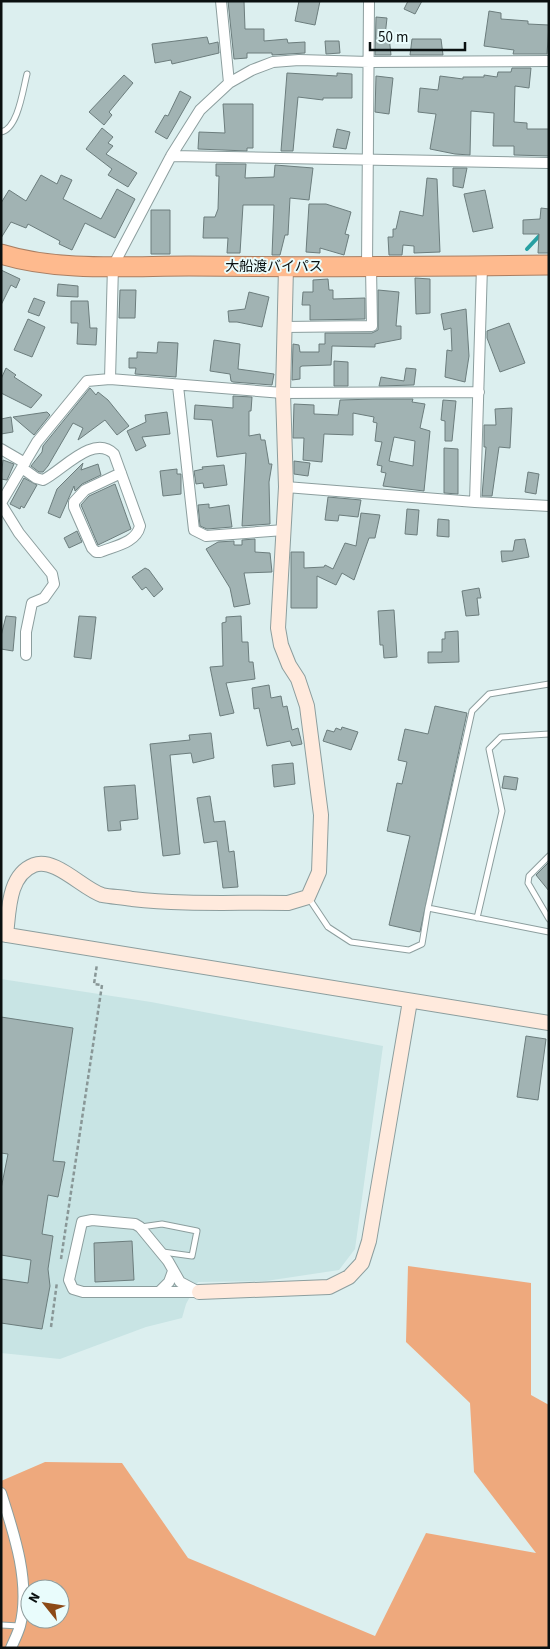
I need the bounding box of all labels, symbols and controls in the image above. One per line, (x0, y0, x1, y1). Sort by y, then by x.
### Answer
scale bar (370, 20, 465, 52)
text: 50 m (378, 27, 408, 48)
street label: 大船渡バイパス (225, 257, 323, 277)
north arrow (20, 1579, 70, 1629)
text: N (24, 1589, 46, 1607)

